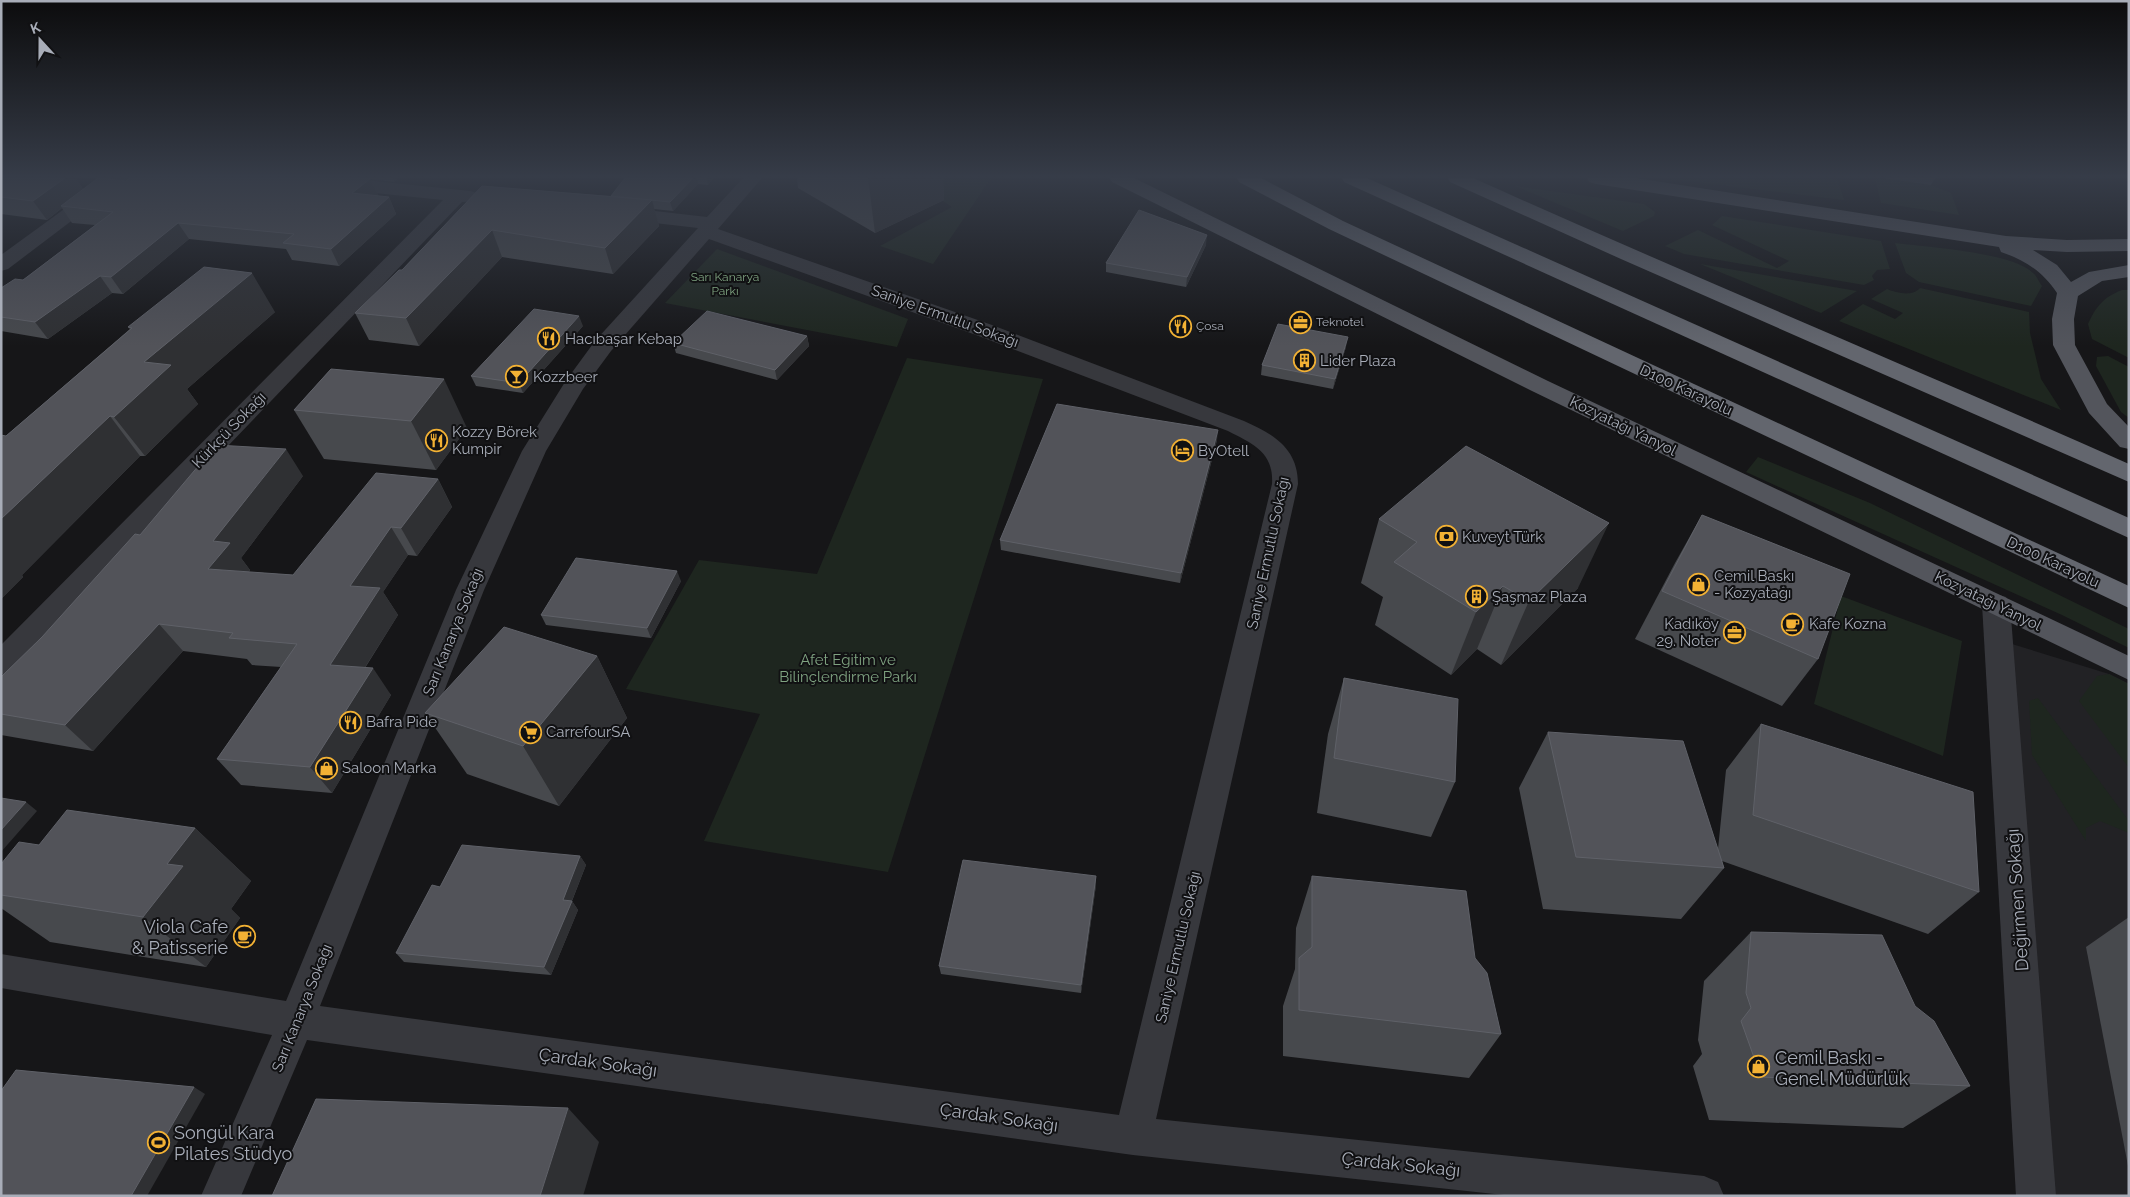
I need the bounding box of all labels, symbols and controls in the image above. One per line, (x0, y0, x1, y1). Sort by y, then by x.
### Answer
north arrow (15, 15, 65, 65)
text: K (28, 18, 43, 37)
park label: Sarı Kanarya Parkı (691, 270, 759, 298)
street label: Saniye Ermutlu Sokağı (869, 281, 1021, 351)
office icon: Teknotel (1288, 310, 1312, 334)
restaurant icon: Çosa (1168, 314, 1192, 338)
place label: Teknotel (1316, 315, 1364, 329)
place label: Çosa (1196, 319, 1224, 333)
restaurant icon: Hacıbaşar Kebap (537, 327, 561, 351)
place label: Hacıbaşar Kebap (565, 330, 682, 348)
building icon: Lider Plaza (1292, 349, 1316, 373)
place label: Lider Plaza (1320, 352, 1396, 370)
street label: D100 Karayolu (1637, 361, 1735, 419)
bar icon: Kozzbeer (505, 365, 529, 389)
place label: Kozzbeer (533, 368, 599, 386)
street label: Kürkçü Sokağı (188, 388, 270, 472)
street label: Kozyatağı Yanyol (1567, 392, 1680, 460)
place label: Kozzy Börek Kumpir (452, 423, 537, 458)
restaurant icon: Kozzy Börek Kumpir (424, 429, 448, 453)
hotel icon: ByOtell (1170, 439, 1194, 463)
place label: ByOtell (1198, 442, 1250, 460)
street label: Saniye Ermutlu Sokağı (1243, 475, 1293, 631)
bank icon: Kuveyt Türk (1434, 525, 1458, 549)
place label: Kuveyt Türk (1462, 528, 1543, 546)
street label: D100 Karayolu (2004, 533, 2102, 591)
street label: Sarı Kanarya Sokağı (419, 565, 487, 699)
place label: Cemil Baskı - Kozyatağı (1714, 567, 1794, 602)
street label: Kozyatağı Yanyol (1932, 567, 2045, 635)
shop icon: Cemil Baskı - Kozyatağı (1686, 573, 1710, 597)
building icon: Şaşmaz Plaza (1464, 585, 1488, 609)
place label: Şaşmaz Plaza (1492, 588, 1587, 606)
cafe icon: Kafe Kozna (1781, 612, 1805, 636)
place label: Kadıköy 29. Noter (1657, 615, 1720, 650)
place label: Kafe Kozna (1809, 615, 1886, 633)
office icon: Kadıköy 29. Noter (1723, 621, 1747, 645)
park label: Afet Eğitim ve Bilinçlendirme Parkı (779, 651, 917, 686)
restaurant icon: Bafra Pide (338, 710, 362, 734)
place label: Bafra Pide (366, 713, 437, 731)
supermarket icon: CarrefourSA (518, 720, 542, 744)
place label: CarrefourSA (546, 723, 630, 741)
shop icon: Saloon Marka (314, 756, 338, 780)
place label: Saloon Marka (342, 759, 436, 777)
street label: Değirmen Sokağı (2002, 828, 2032, 972)
street label: Saniye Ermutlu Sokağı (1152, 869, 1204, 1025)
place label: Viola Cafe & Patisserie (132, 916, 228, 958)
cafe icon: Viola Cafe & Patisserie (232, 924, 256, 948)
street label: Sarı Kanarya Sokağı (268, 941, 336, 1075)
street label: Çardak Sokağı (537, 1043, 659, 1081)
place label: Cemil Baskı - Genel Müdürlük (1775, 1047, 1909, 1089)
shop icon: Cemil Baskı - Genel Müdürlük (1747, 1055, 1771, 1079)
street label: Çardak Sokağı (938, 1098, 1060, 1136)
place label: Songül Kara Pilates Stüdyo (174, 1122, 293, 1164)
sports icon: Songül Kara Pilates Stüdyo (146, 1130, 170, 1154)
street label: Çardak Sokağı (1341, 1147, 1461, 1181)

